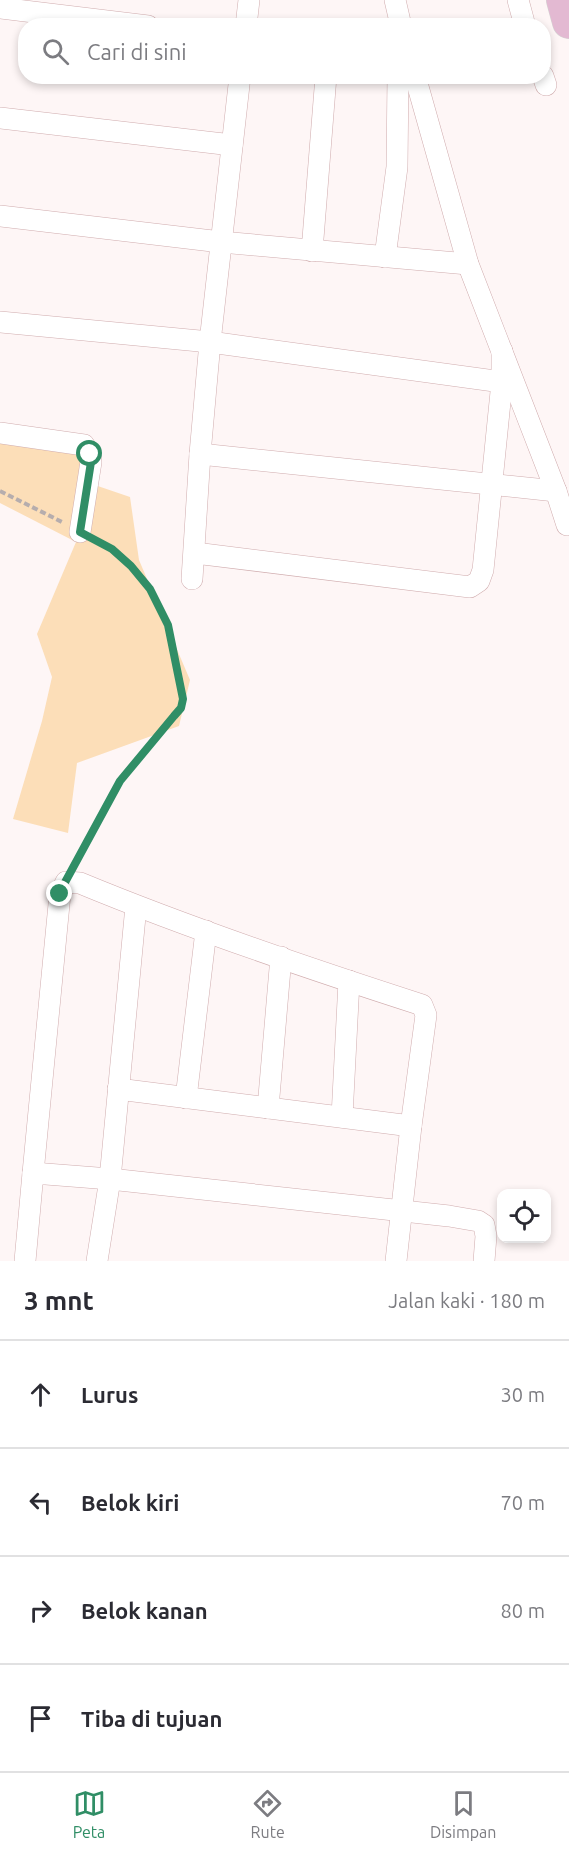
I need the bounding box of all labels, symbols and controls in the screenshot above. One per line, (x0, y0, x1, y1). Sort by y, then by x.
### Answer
search box (18, 18, 551, 84)
icon: search (39, 35, 72, 68)
text: Cari di sini (87, 39, 187, 64)
route start (76, 440, 102, 466)
route end (46, 880, 72, 906)
map controls (497, 1189, 551, 1243)
button: locate (497, 1189, 551, 1243)
text: 3 mnt (24, 1286, 94, 1315)
text: Jalan kaki · 180 m (388, 1289, 545, 1312)
icon: ahead (24, 1378, 57, 1411)
text: Lurus (81, 1382, 138, 1407)
text: 30 m (501, 1383, 545, 1406)
icon: left (24, 1486, 57, 1519)
text: Belok kiri (81, 1490, 179, 1515)
text: 70 m (501, 1491, 545, 1514)
icon: right (24, 1594, 57, 1627)
text: Belok kanan (81, 1598, 208, 1623)
text: 80 m (501, 1599, 545, 1622)
icon: arrive (24, 1702, 57, 1735)
text: Tiba di tujuan (81, 1706, 222, 1731)
tab: Peta (73, 1787, 106, 1841)
tab: Rute (251, 1787, 285, 1841)
tab: Disimpan (430, 1787, 496, 1841)

